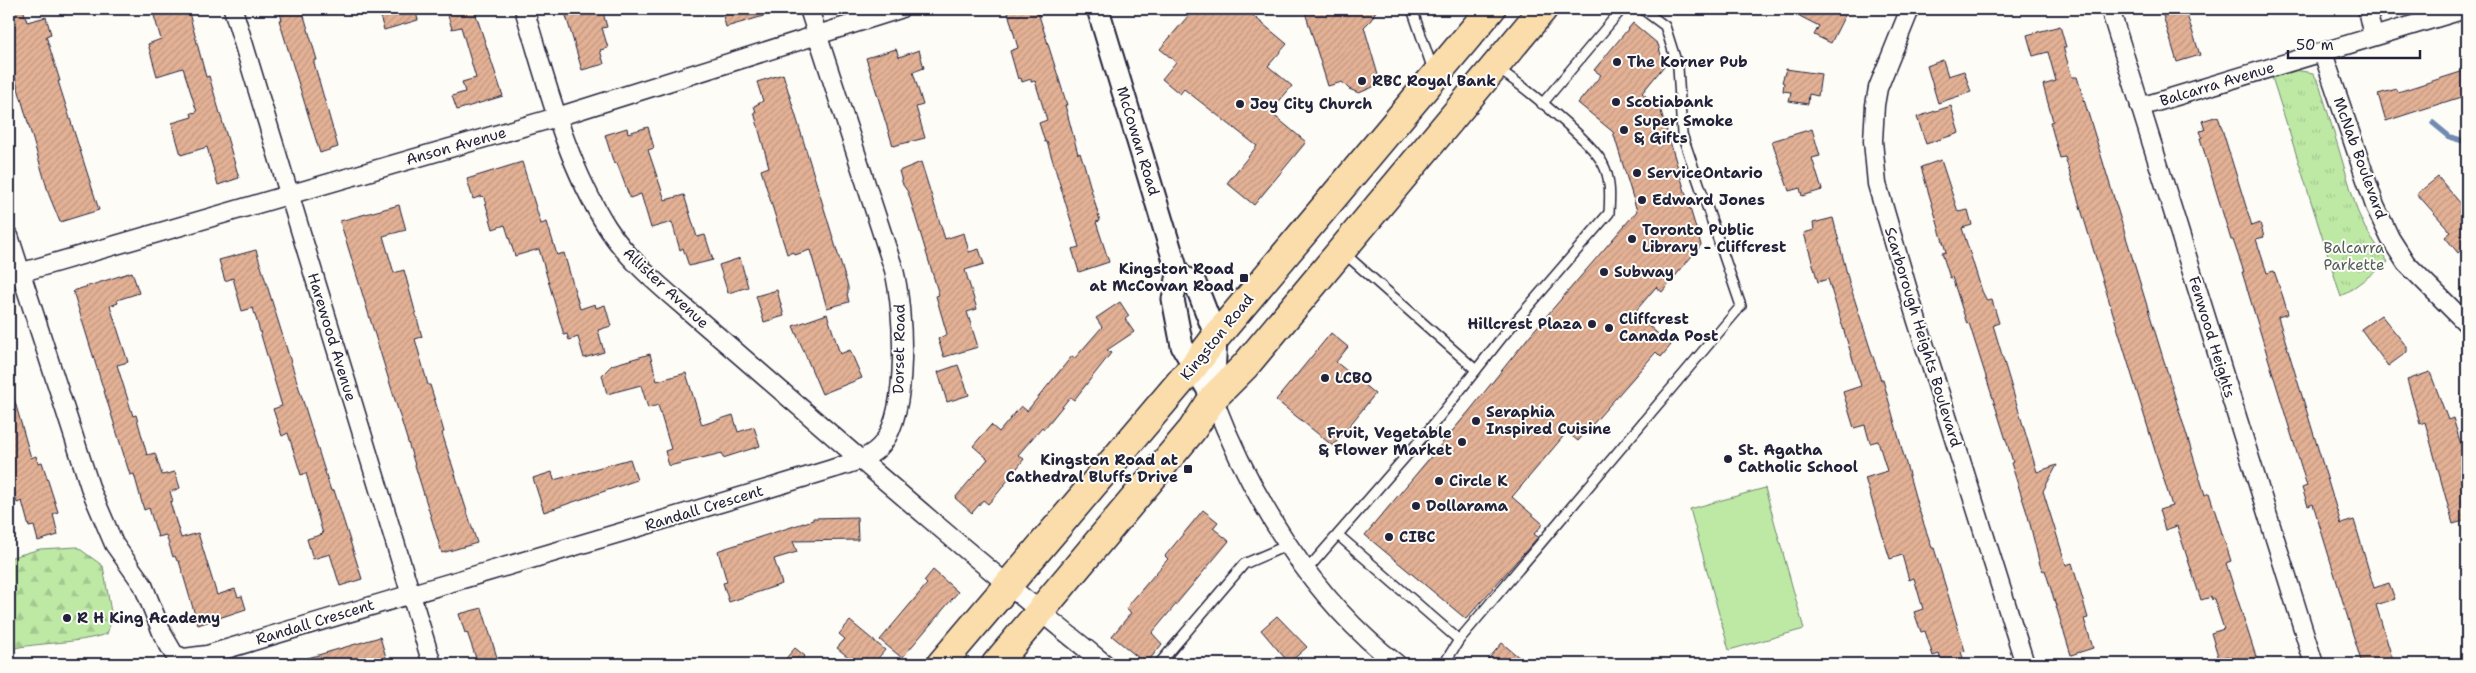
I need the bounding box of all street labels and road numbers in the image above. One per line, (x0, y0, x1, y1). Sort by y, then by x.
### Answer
street label: Balcarra Avenue (2157, 57, 2277, 111)
street label: McCowan Road (1112, 84, 1164, 199)
street label: McNab Boulevard (2329, 94, 2391, 222)
street label: Anson Avenue (404, 122, 508, 170)
street label: Scarborough Heights Boulevard (1880, 224, 1966, 450)
street label: Allister Avenue (619, 243, 713, 333)
street label: Harewood Avenue (303, 270, 361, 404)
street label: Fenwood Heights (2184, 274, 2240, 400)
street label: Kingston Road (1176, 289, 1258, 384)
street label: Dorset Road (888, 303, 910, 394)
street label: Randall Crescent (642, 480, 766, 536)
street label: Randall Crescent (253, 594, 377, 650)

